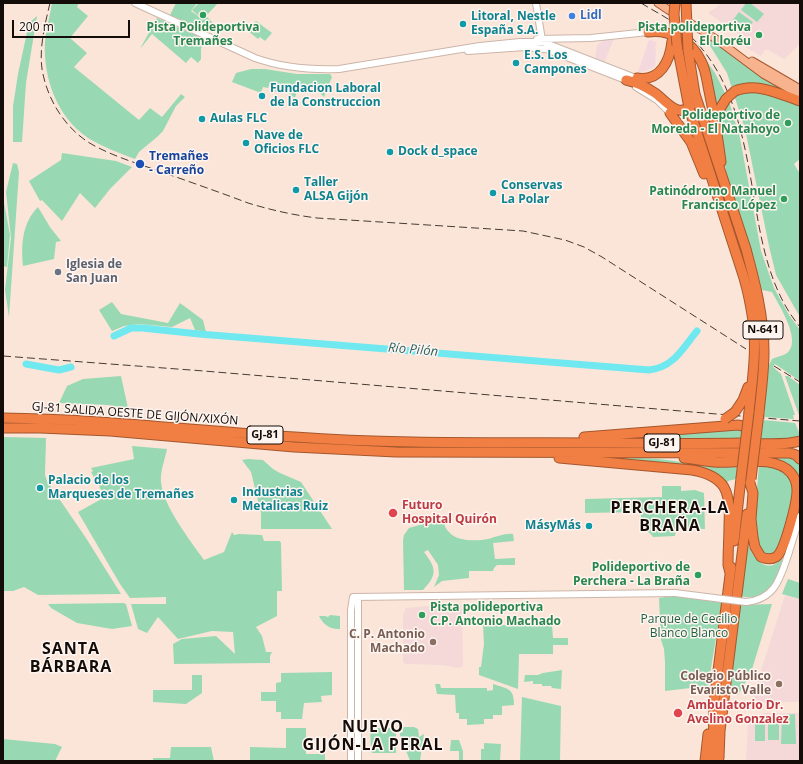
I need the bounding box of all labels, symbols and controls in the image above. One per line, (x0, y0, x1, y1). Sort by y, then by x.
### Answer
place label: Lidl (580, 9, 602, 23)
marker: Pista Polideportiva Tremañes (198, 10, 208, 20)
place label: Litoral, Nestle España S.A. (471, 10, 556, 38)
marker: Lidl (567, 11, 577, 21)
scale bar (14, 12, 132, 38)
text: 200 m (19, 18, 54, 35)
marker: Litoral, Nestle España S.A. (458, 19, 468, 29)
place label: Pista Polideportiva Tremañes (146, 21, 260, 49)
place label: Pista polideportiva El Lloréu (638, 21, 751, 49)
marker: Pista polideportiva El Lloréu (754, 30, 764, 40)
place label: E.S. Los Campones (524, 49, 587, 77)
marker: E.S. Los Campones (511, 58, 521, 68)
place label: Fundacion Laboral de la Construccion (270, 82, 381, 110)
marker: Fundacion Laboral de la Construccion (257, 91, 267, 101)
place label: Polideportivo de Moreda - El Natahoyo (651, 109, 780, 137)
place label: Aulas FLC (210, 112, 267, 126)
marker: Aulas FLC (197, 114, 207, 124)
marker: Polideportivo de Moreda - El Natahoyo (783, 118, 793, 128)
place label: Nave de Oficios FLC (254, 129, 319, 157)
marker: Nave de Oficios FLC (241, 138, 251, 148)
place label: Dock d_space (398, 145, 478, 159)
marker: Dock d_space (385, 147, 395, 157)
place label: Tremañes - Carreño (149, 150, 208, 178)
marker: Tremañes - Carreño (134, 158, 146, 170)
place label: Taller ALSA Gijón (304, 176, 368, 204)
place label: Conservas La Polar (501, 179, 563, 207)
marker: Taller ALSA Gijón (291, 185, 301, 195)
place label: Patinódromo Manuel Francisco López (649, 185, 776, 213)
marker: Conservas La Polar (488, 188, 498, 198)
marker: Patinódromo Manuel Francisco López (779, 194, 789, 204)
place label: Iglesia de San Juan (66, 258, 122, 286)
marker: Iglesia de San Juan (53, 267, 63, 277)
road number: N-641 (743, 321, 783, 339)
water label: Río Pilón (387, 340, 439, 360)
street label: GJ-81 SALIDA OESTE DE GIJÓN/XIXÓN (31, 400, 239, 428)
road number: GJ-81 (247, 426, 283, 444)
road number: GJ-81 (644, 434, 680, 452)
place label: Palacio de los Marqueses de Tremañes (48, 474, 194, 502)
marker: Palacio de los Marqueses de Tremañes (35, 483, 45, 493)
place label: Industrias Metalicas Ruiz (242, 486, 328, 514)
marker: Industrias Metalicas Ruiz (229, 495, 239, 505)
district label: PERCHERA-LA BRAÑA (611, 498, 729, 536)
place label: Futuro Hospital Quirón (402, 499, 497, 527)
marker: Futuro Hospital Quirón (387, 507, 399, 519)
place label: MásyMás (525, 519, 581, 533)
marker: MásyMás (584, 521, 594, 531)
place label: Polideportivo de Perchera - La Braña (573, 561, 690, 589)
marker: Polideportivo de Perchera - La Braña (693, 570, 703, 580)
place label: Pista polideportiva C.P. Antonio Machado (430, 601, 561, 629)
marker: Pista polideportiva C.P. Antonio Machado (417, 610, 427, 620)
park label: Parque de Cecilio Blanco Blanco (641, 613, 737, 641)
place label: C. P. Antonio Machado (349, 628, 425, 656)
marker: C. P. Antonio Machado (428, 637, 438, 647)
district label: SANTA BÁRBARA (30, 639, 112, 677)
place label: Colegio Público Evaristo Valle (680, 670, 771, 698)
marker: Colegio Público Evaristo Valle (774, 679, 784, 689)
place label: Ambulatorio Dr. Avelino Gonzalez (687, 699, 789, 727)
marker: Ambulatorio Dr. Avelino Gonzalez (672, 707, 684, 719)
district label: NUEVO GIJÓN-LA PERAL (303, 717, 443, 755)

